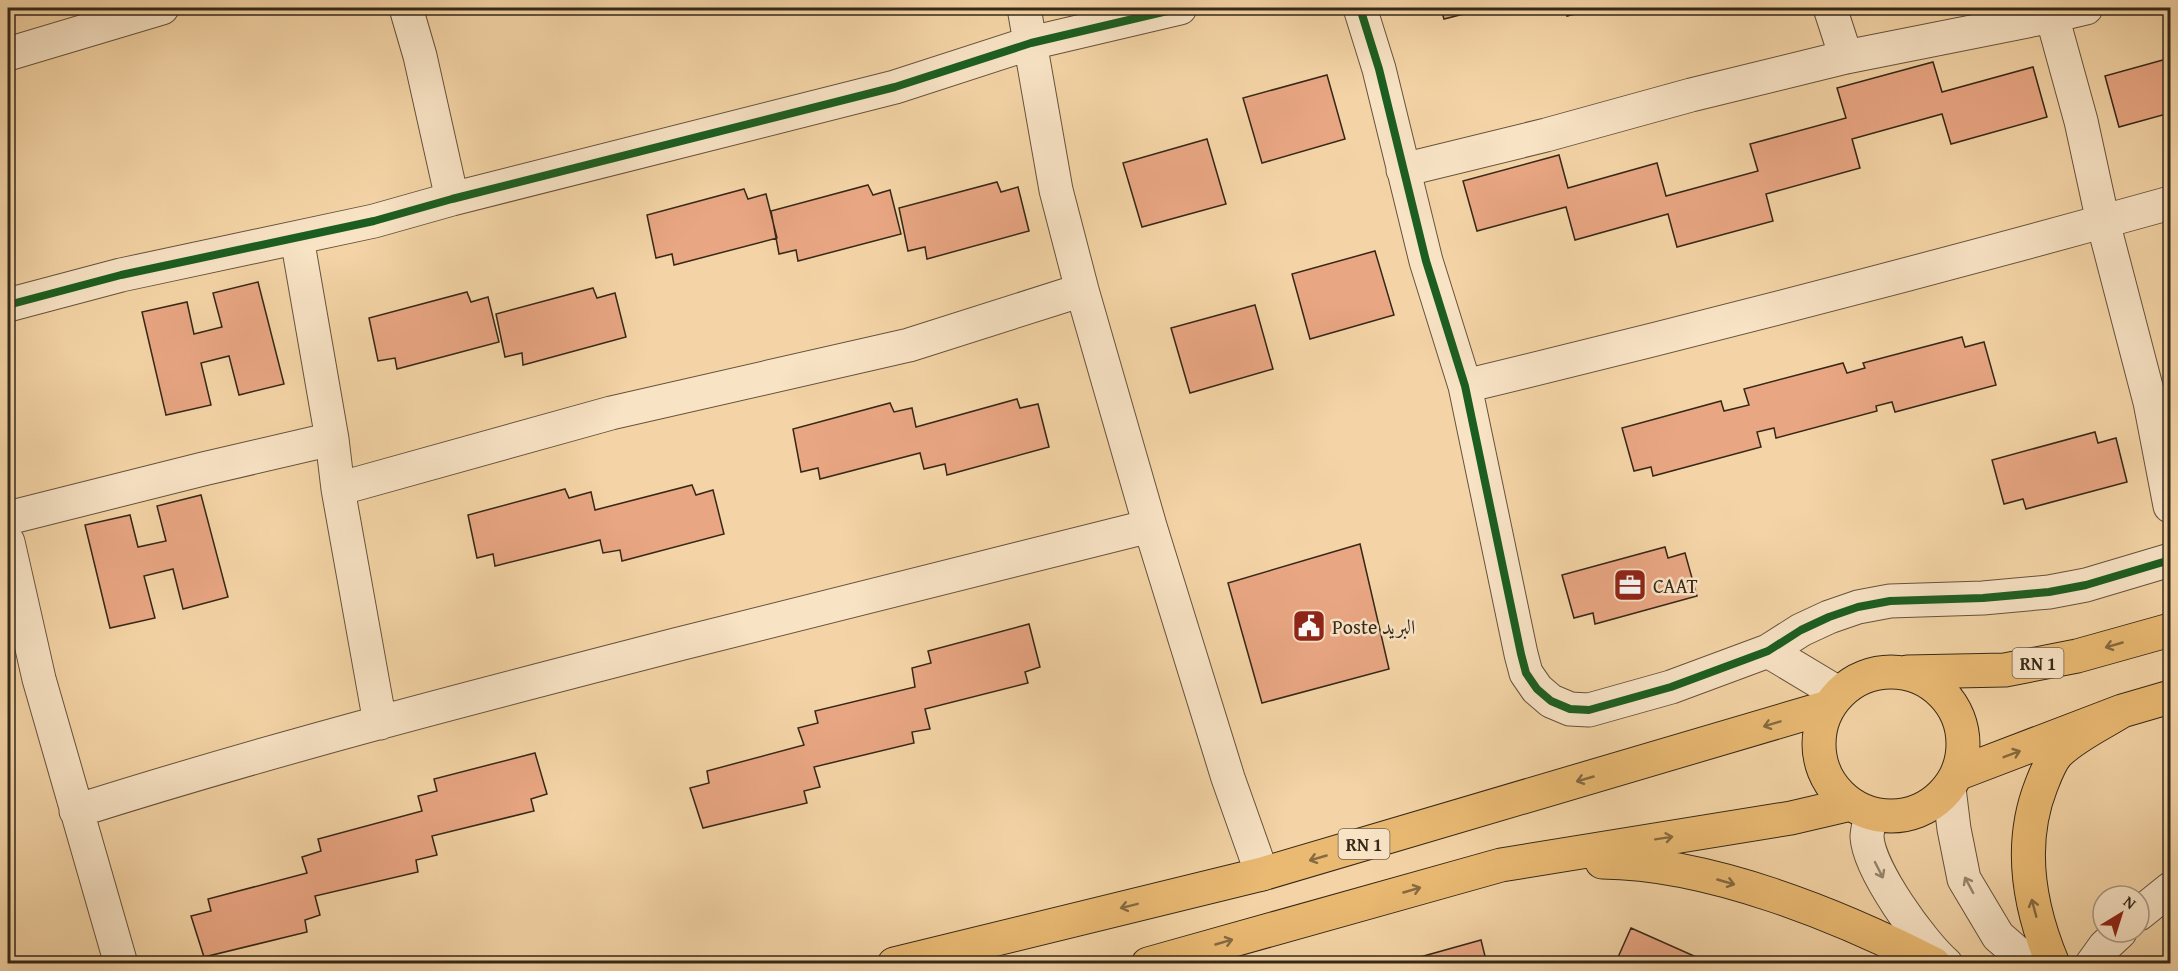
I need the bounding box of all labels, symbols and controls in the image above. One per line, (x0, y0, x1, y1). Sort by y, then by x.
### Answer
office icon: CAAT (1612, 567, 1648, 603)
place label: CAAT (1653, 571, 1698, 600)
public building icon: Poste البريد (1291, 608, 1327, 644)
place label: Poste البريد (1332, 612, 1415, 641)
one-way arrow (2105, 640, 2124, 652)
road number: RN 1 (2012, 648, 2064, 678)
one-way arrow (1763, 719, 1782, 730)
one-way arrow (2002, 747, 2021, 758)
one-way arrow (1576, 774, 1595, 785)
road number: RN 1 (1338, 829, 1390, 859)
one-way arrow (1654, 833, 1674, 844)
one-way arrow (1309, 853, 1328, 864)
one-way arrow (1874, 860, 1885, 878)
one-way arrow (1716, 877, 1735, 888)
one-way arrow (1963, 877, 1974, 895)
one-way arrow (1402, 883, 1421, 895)
north arrow (2091, 884, 2151, 944)
text: N (2119, 889, 2142, 915)
one-way arrow (2028, 899, 2040, 918)
one-way arrow (1120, 901, 1139, 913)
one-way arrow (1214, 936, 1233, 947)

